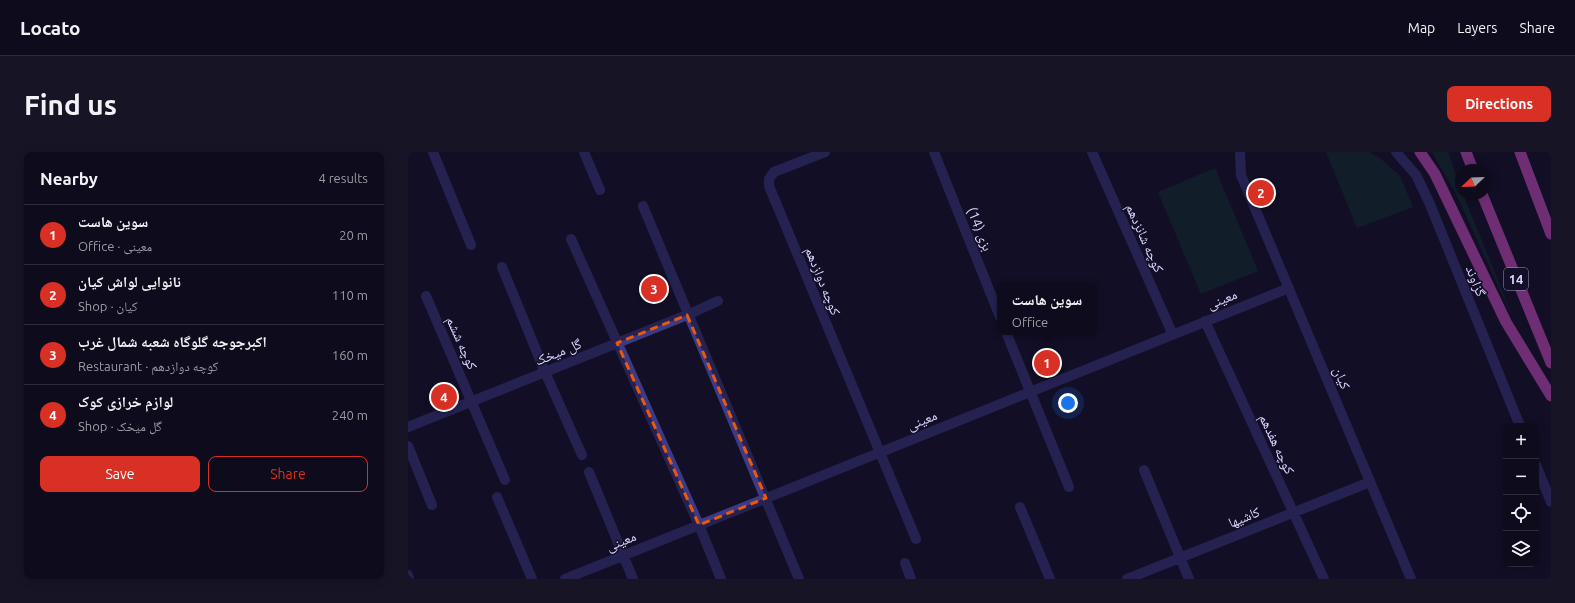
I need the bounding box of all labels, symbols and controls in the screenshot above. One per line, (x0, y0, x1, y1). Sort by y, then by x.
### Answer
text: Locato (20, 17, 81, 39)
text: Map (1408, 20, 1435, 36)
text: Layers (1457, 20, 1497, 36)
text: Share (1519, 20, 1555, 36)
button: Directions (1447, 86, 1551, 122)
text: Find us (24, 89, 117, 120)
north arrow (1455, 164, 1491, 200)
text: Nearby (40, 169, 98, 188)
text: 4 results (318, 171, 368, 185)
pin: 2 (1248, 178, 1274, 208)
street label: کوچه شانزدهم (1121, 201, 1167, 276)
street label: بزی (14) (963, 205, 996, 254)
text: سوین هاست (78, 213, 148, 230)
text: 1 (49, 228, 57, 242)
text: 20 m (339, 228, 368, 242)
text: Office · معینی (78, 239, 152, 253)
street label: کوچه دوازدهم (800, 245, 844, 318)
street label: گزاوند (1462, 263, 1489, 299)
road number: 14 (1504, 268, 1528, 290)
text: نانوایی لواش کیان (78, 273, 181, 290)
pin: 3 (641, 274, 667, 304)
popup (997, 283, 1097, 335)
street label: معینی (1205, 286, 1240, 313)
text: 2 (49, 288, 57, 302)
text: 110 m (332, 288, 368, 302)
text: سوین هاست (1012, 291, 1082, 308)
text: Shop · کیان (78, 299, 138, 313)
street label: کوچه ششم (441, 314, 481, 373)
text: Office (1012, 315, 1048, 329)
text: اکبرجوجه گلوگاه شعبه شمال غرب (78, 333, 267, 350)
street label: گل میخک (532, 335, 584, 370)
text: 3 (49, 348, 57, 362)
text: 160 m (332, 348, 368, 362)
pin: 1 (1034, 348, 1060, 378)
text: Restaurant · کوچه دوازدهم (78, 359, 218, 373)
street label: کیان (1329, 364, 1354, 392)
pin: 4 (431, 382, 457, 412)
text: لوازم خرازی کوک (78, 393, 173, 410)
your location (1058, 393, 1078, 413)
street label: معینی (905, 407, 940, 434)
text: 4 (49, 408, 57, 422)
text: 240 m (332, 408, 368, 422)
street label: کوچه هفدهم (1254, 411, 1298, 478)
text: Shop · گل میخک (78, 419, 162, 433)
map controls (1503, 423, 1539, 567)
button: + (1503, 423, 1539, 459)
button: Save (40, 456, 200, 492)
button: Share (208, 456, 368, 492)
button: − (1503, 459, 1539, 495)
button: locate (1503, 495, 1539, 531)
street label: کاشیها (1226, 503, 1262, 531)
street label: معینی (604, 528, 639, 555)
button: layers (1503, 531, 1539, 567)

